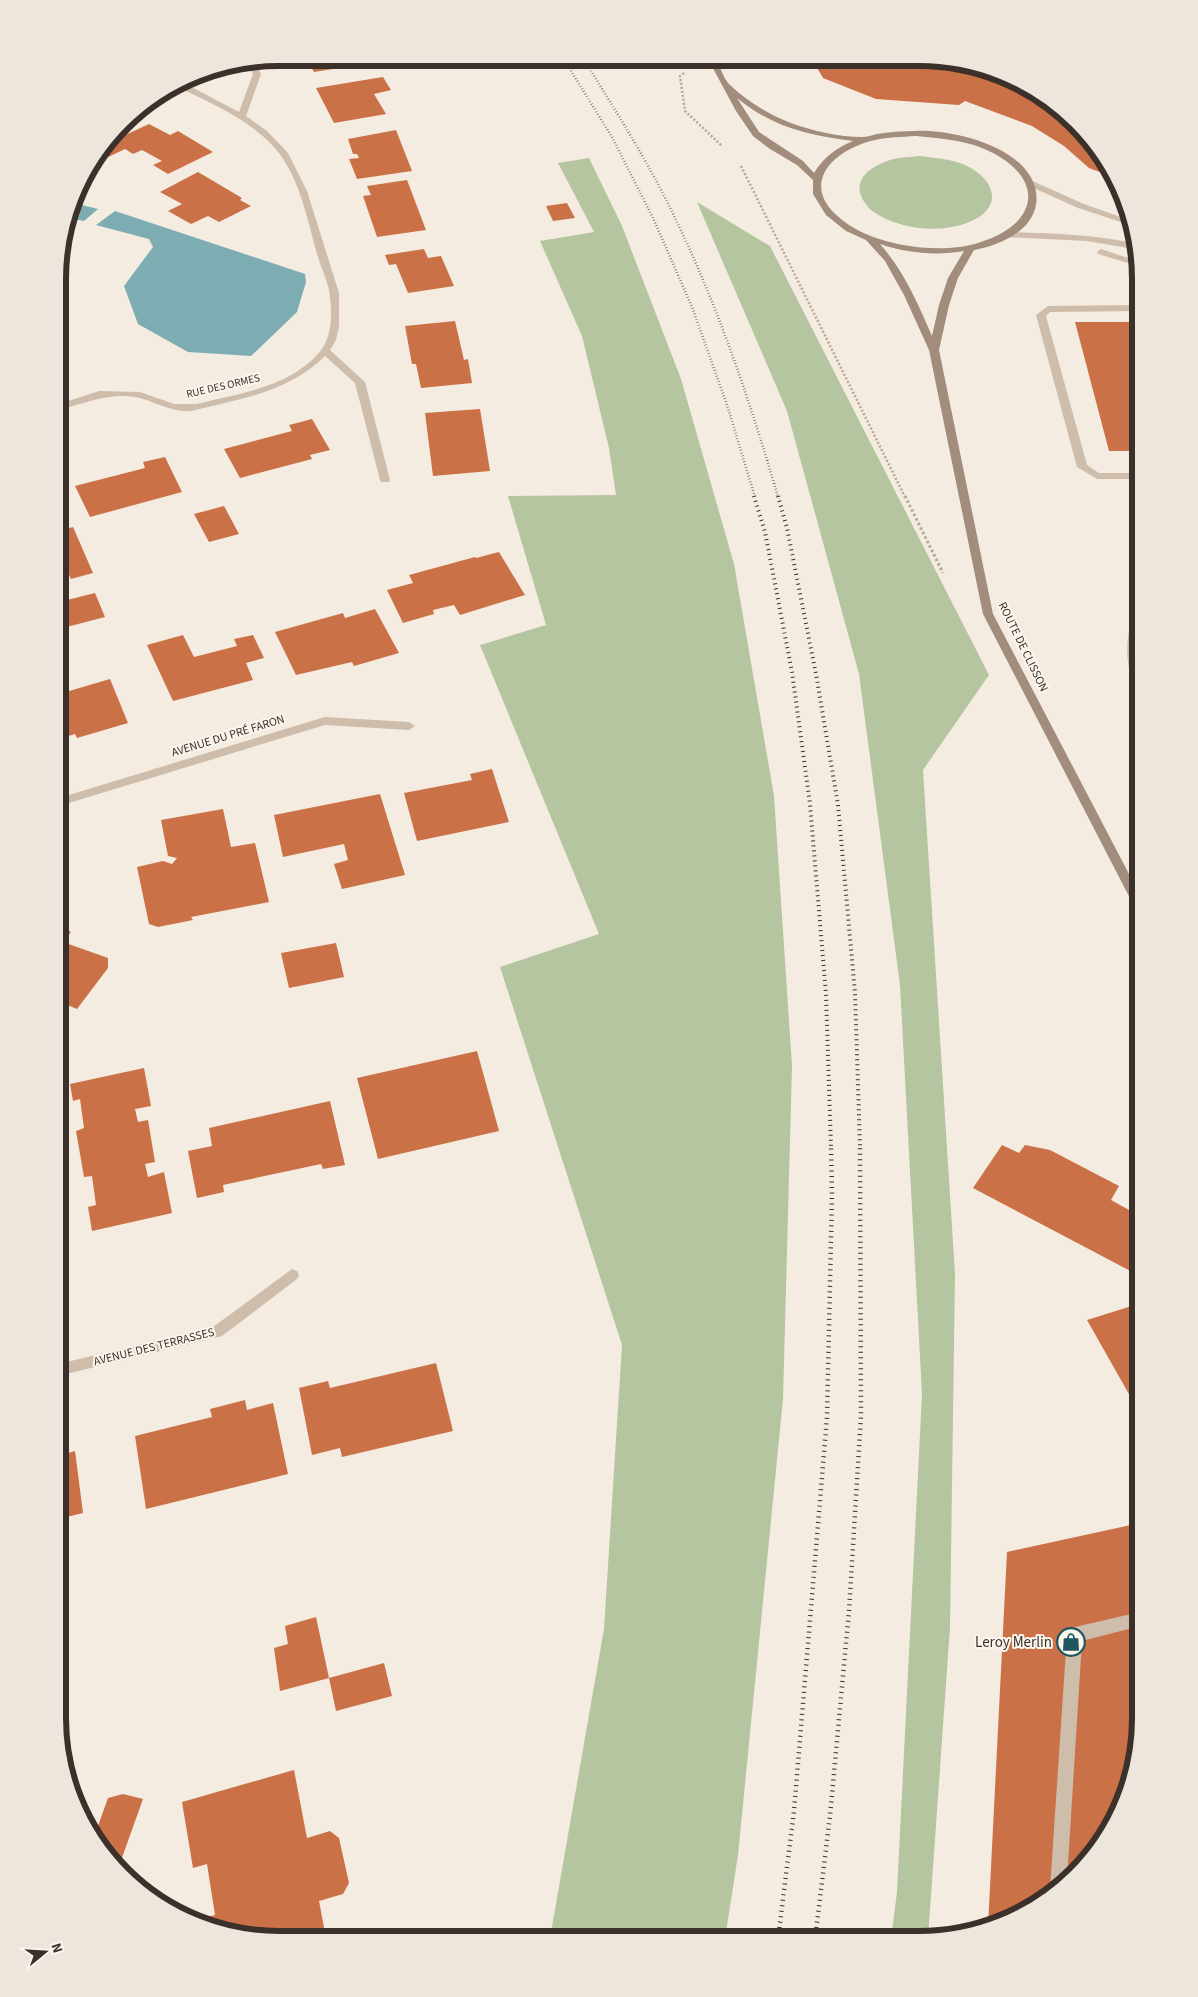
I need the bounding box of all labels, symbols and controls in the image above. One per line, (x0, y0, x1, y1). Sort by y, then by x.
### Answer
street label: RUE DES ORMES (185, 370, 261, 402)
street label: ROUTE DE CLISSON (994, 599, 1052, 695)
street label: AVENUE DU PRÉ FARON (169, 711, 287, 761)
street label: AVENUE DES TERRASSES (92, 1324, 216, 1370)
shop icon: Leroy Merlin (1056, 1627, 1086, 1657)
place label: Leroy Merlin (975, 1632, 1052, 1653)
north arrow (20, 1927, 70, 1977)
text: N (45, 1941, 67, 1956)

